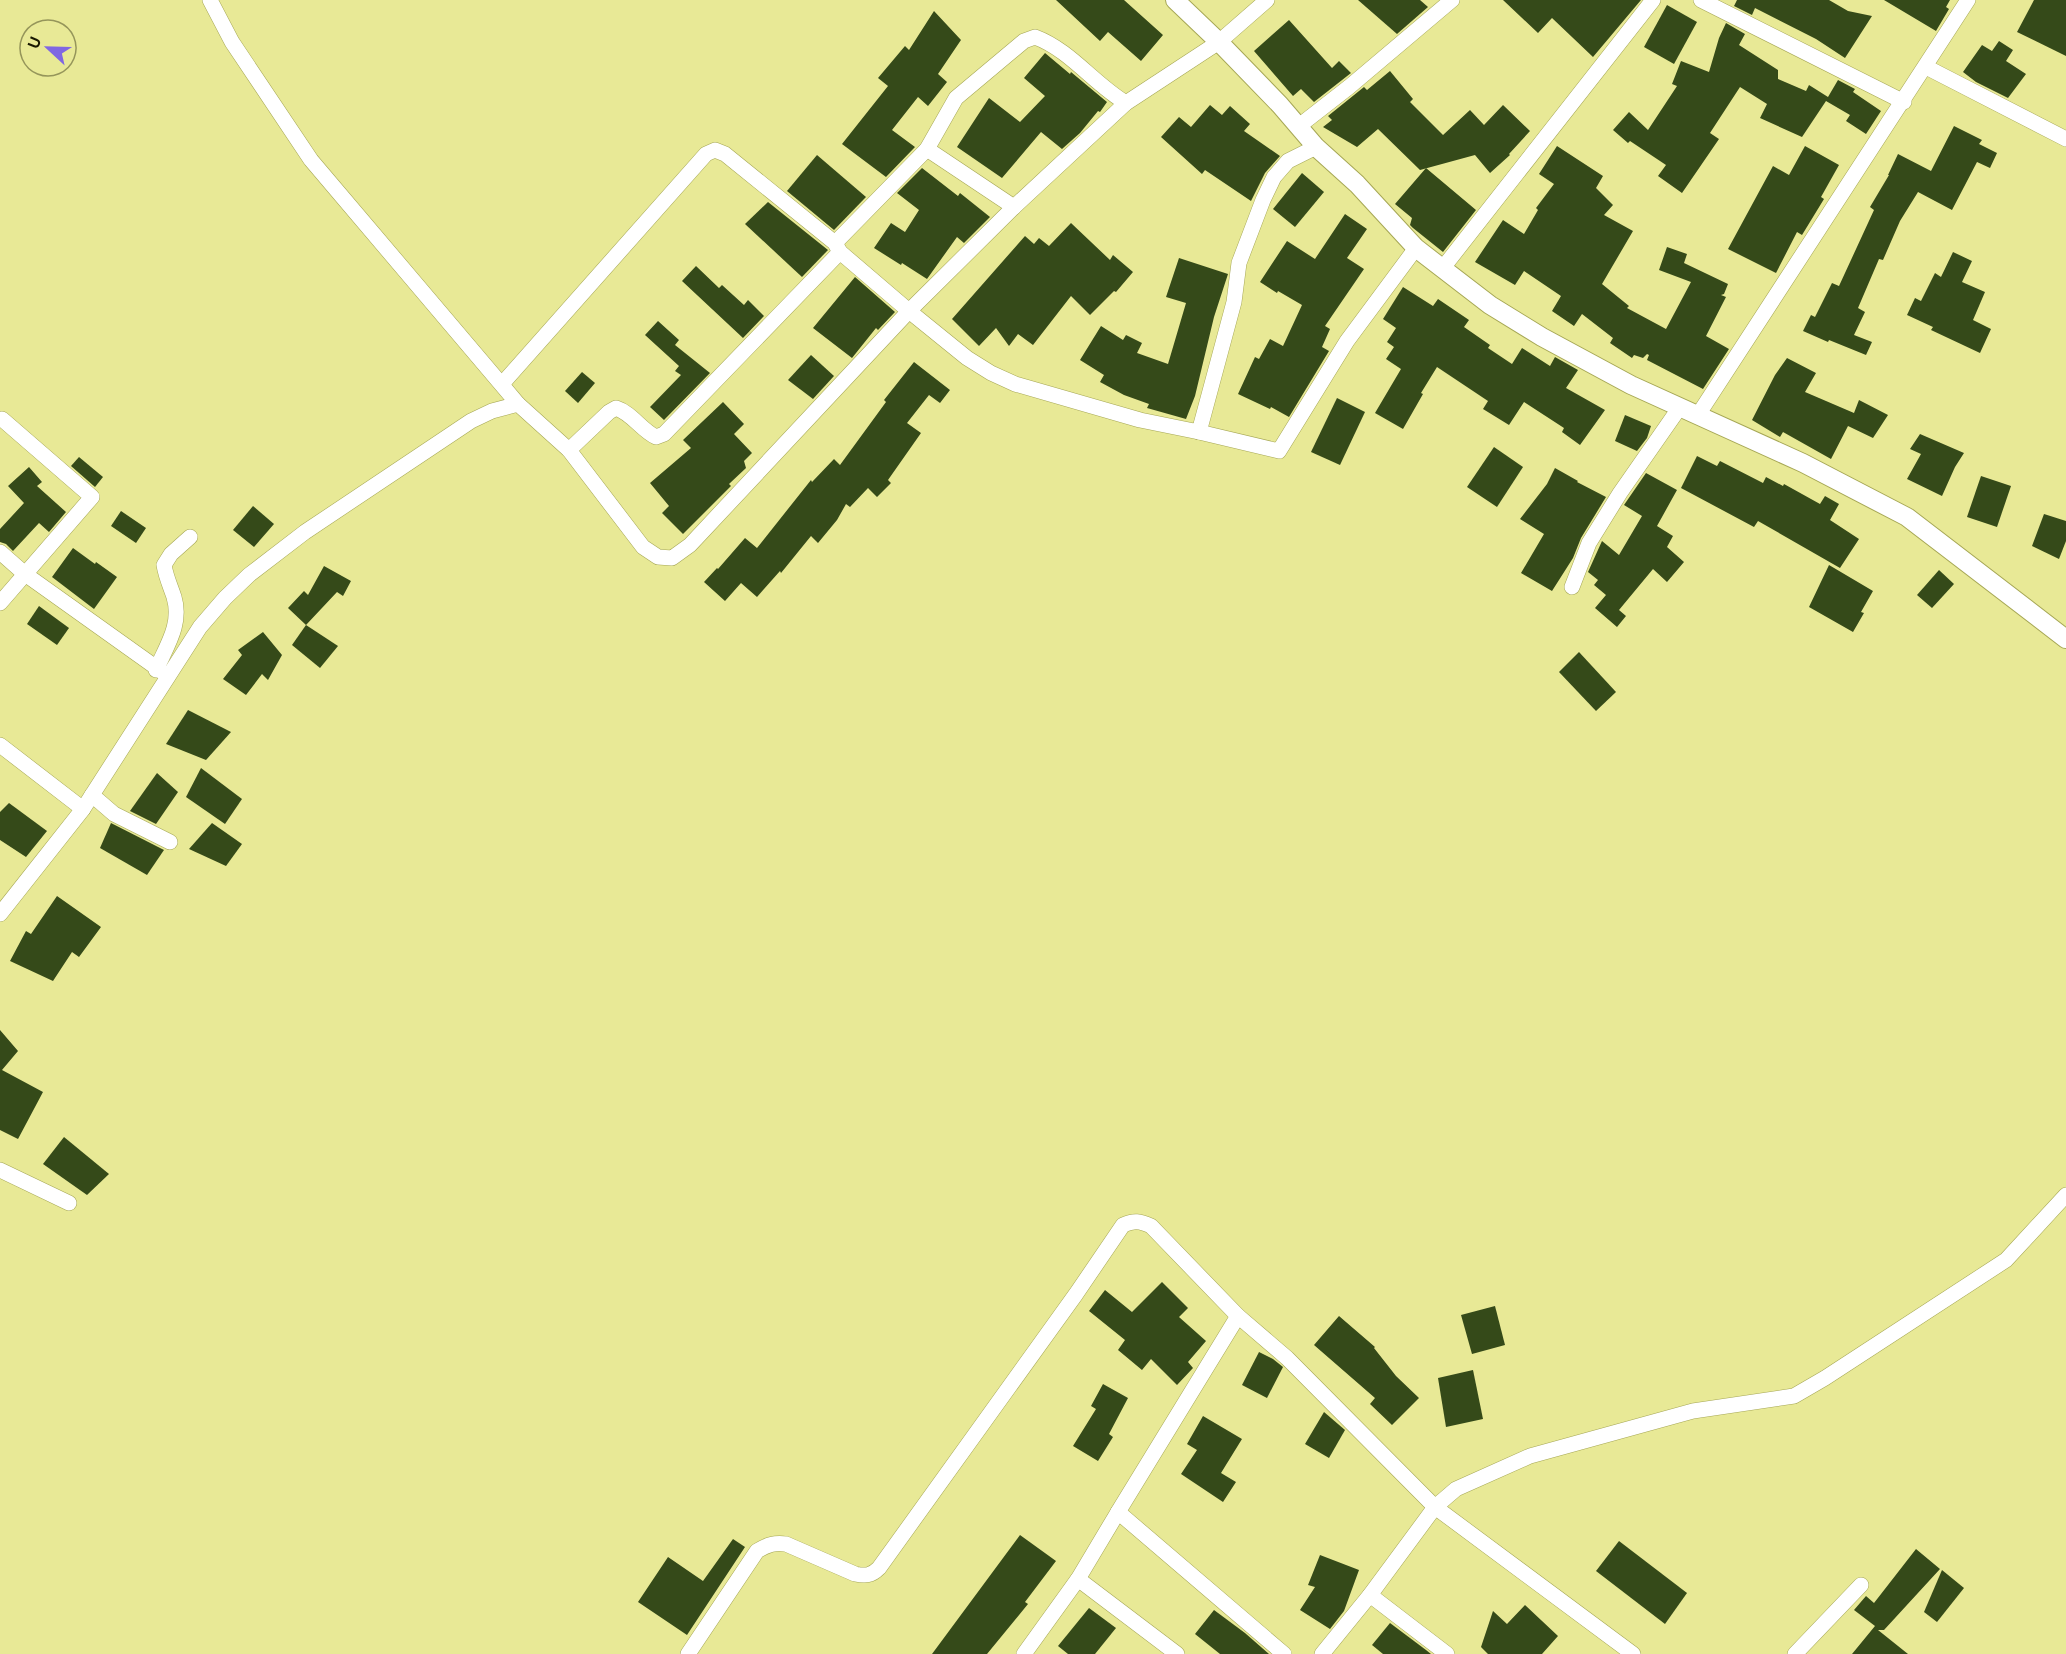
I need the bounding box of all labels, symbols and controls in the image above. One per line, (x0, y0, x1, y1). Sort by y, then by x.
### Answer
north arrow (18, 18, 78, 78)
text: U (23, 34, 46, 52)

